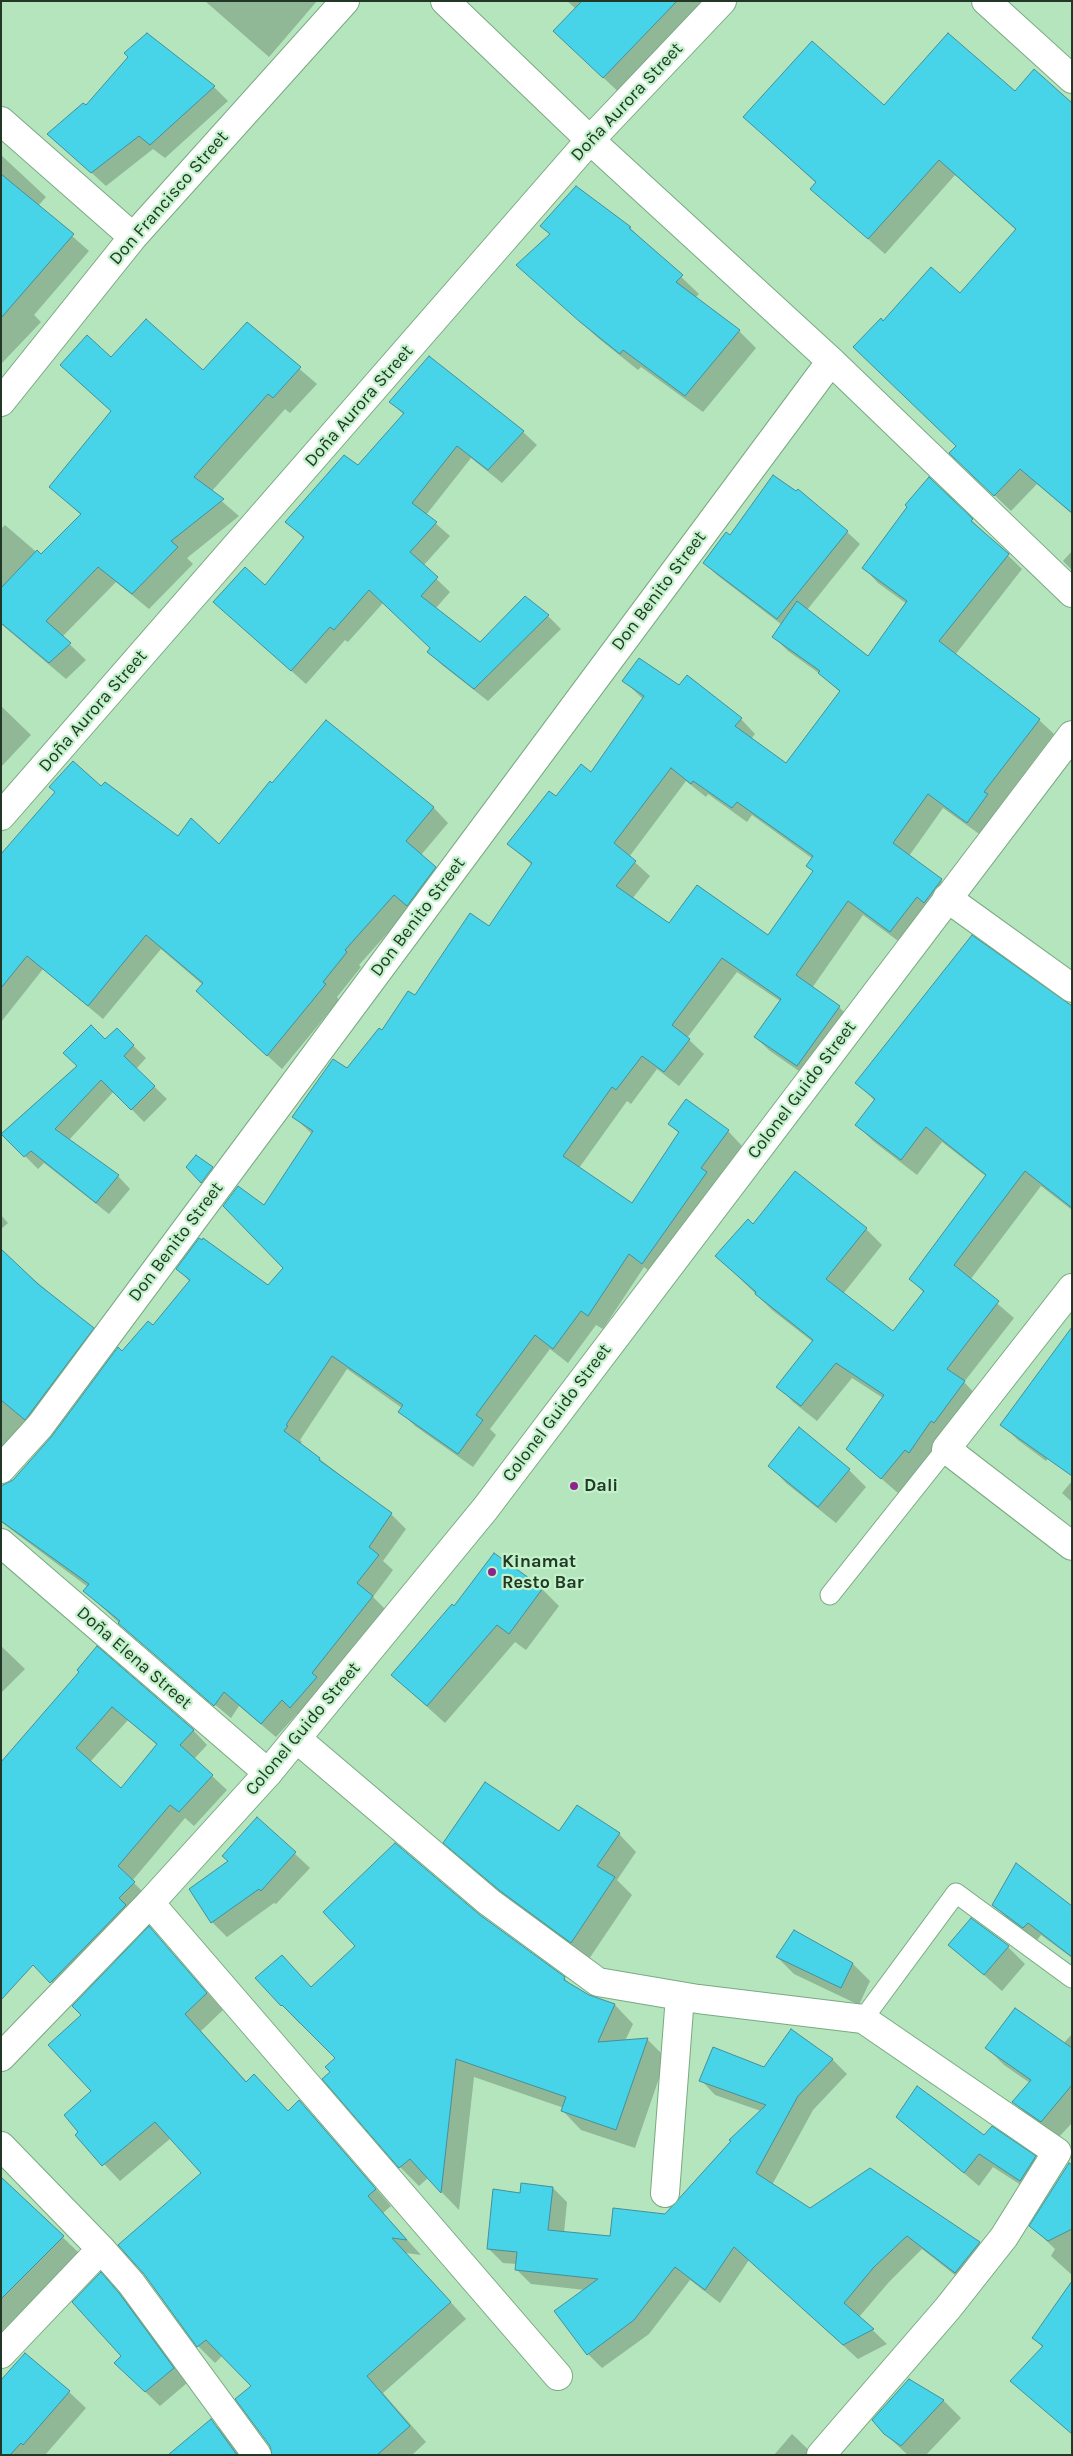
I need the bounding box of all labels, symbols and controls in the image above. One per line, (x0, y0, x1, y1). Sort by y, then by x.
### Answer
street label: Doña Aurora Street (566, 38, 688, 166)
street label: Don Francisco Street (105, 127, 233, 269)
street label: Doña Aurora Street (300, 341, 418, 471)
street label: Don Benito Street (607, 527, 711, 655)
street label: Doña Aurora Street (34, 646, 152, 776)
street label: Don Benito Street (366, 853, 470, 981)
street label: Colonel Guido Street (743, 1017, 861, 1163)
street label: Don Benito Street (124, 1178, 228, 1306)
street label: Colonel Guido Street (498, 1340, 616, 1486)
place label: Dali (584, 1475, 618, 1497)
marker: Dali (568, 1480, 580, 1492)
place label: Kinamat Resto Bar (502, 1551, 584, 1594)
marker: Kinamat Resto Bar (486, 1566, 498, 1578)
street label: Doña Elena Street (72, 1602, 196, 1714)
street label: Colonel Guido Street (241, 1658, 365, 1800)

